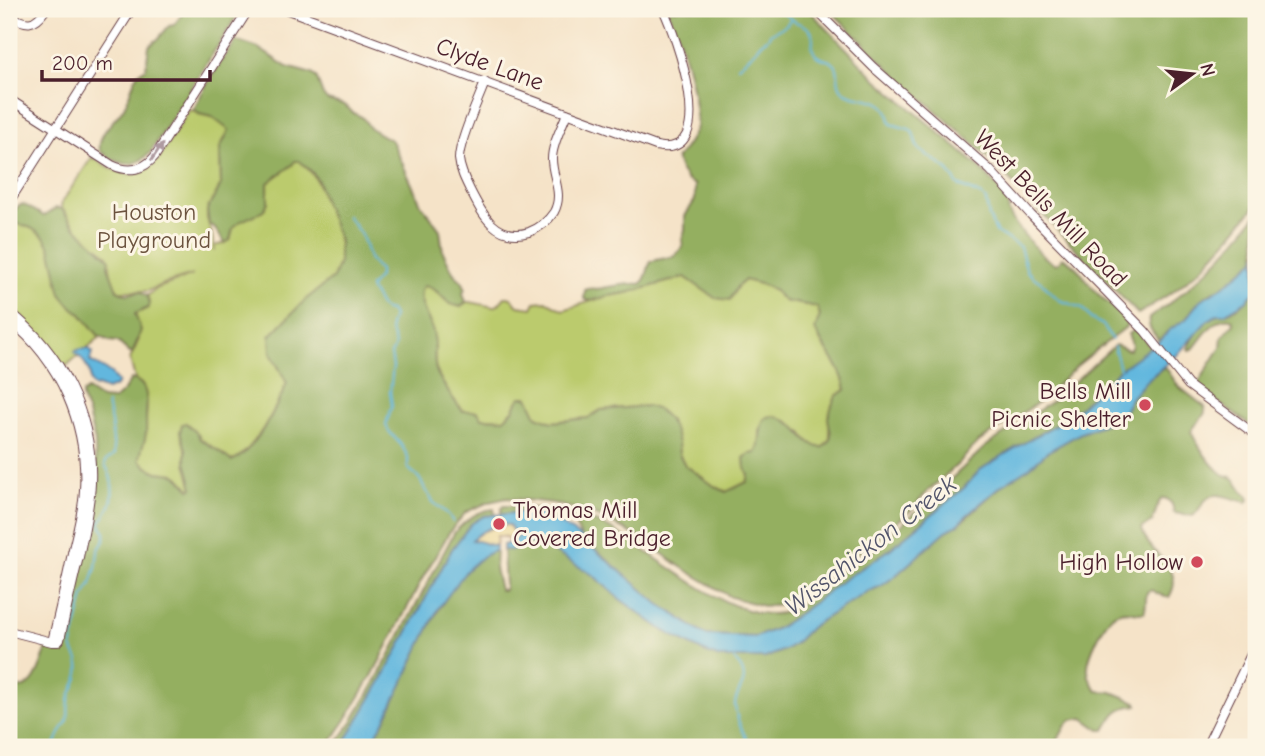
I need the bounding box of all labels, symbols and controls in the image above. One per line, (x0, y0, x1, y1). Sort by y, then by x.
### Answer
street label: Clyde Lane (432, 32, 548, 96)
scale bar (42, 38, 210, 82)
north arrow (1156, 38, 1226, 108)
text: 200 m (52, 51, 113, 75)
text: N (1195, 61, 1220, 79)
street label: West Bells Mill Road (969, 124, 1133, 292)
one-way arrow (150, 143, 164, 161)
park label: Houston Playground (97, 198, 211, 254)
place label: Bells Mill Picnic Shelter (991, 377, 1131, 433)
marker: Bells Mill Picnic Shelter (1137, 397, 1153, 413)
water label: Wissahickon Creek (779, 469, 963, 622)
place label: Thomas Mill Covered Bridge (513, 496, 671, 552)
marker: Thomas Mill Covered Bridge (491, 516, 507, 532)
place label: High Hollow (1059, 548, 1184, 576)
marker: High Hollow (1189, 554, 1205, 570)

